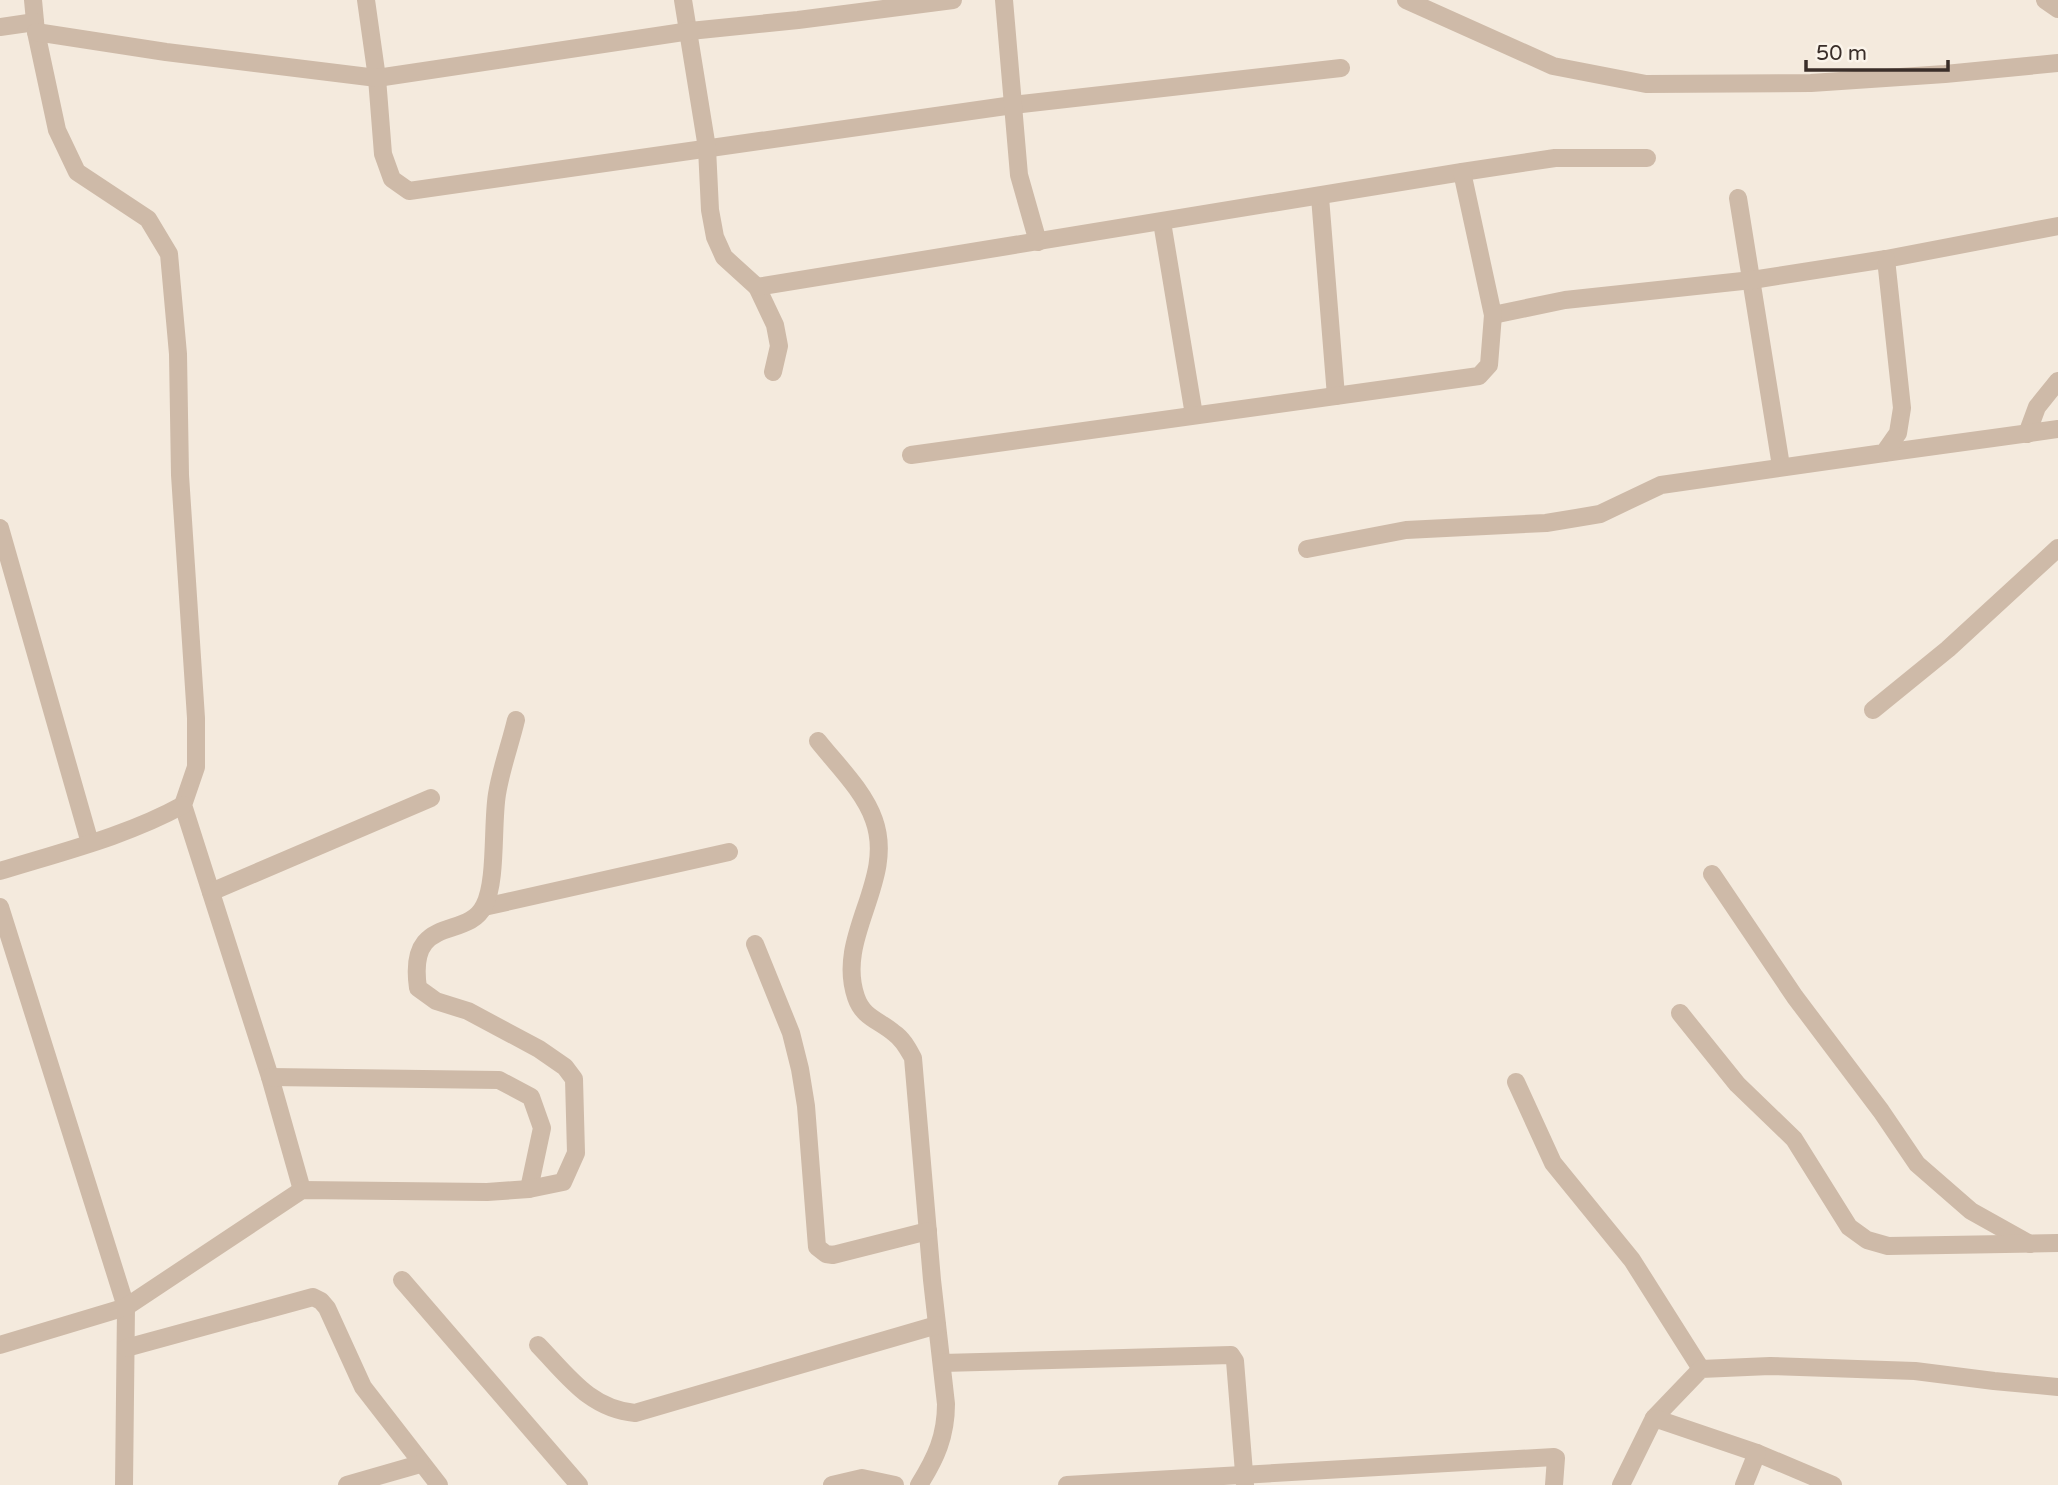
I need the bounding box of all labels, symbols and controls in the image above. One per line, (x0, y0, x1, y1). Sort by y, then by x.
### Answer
scale bar (1806, 28, 1948, 72)
text: 50 m (1816, 41, 1867, 66)

